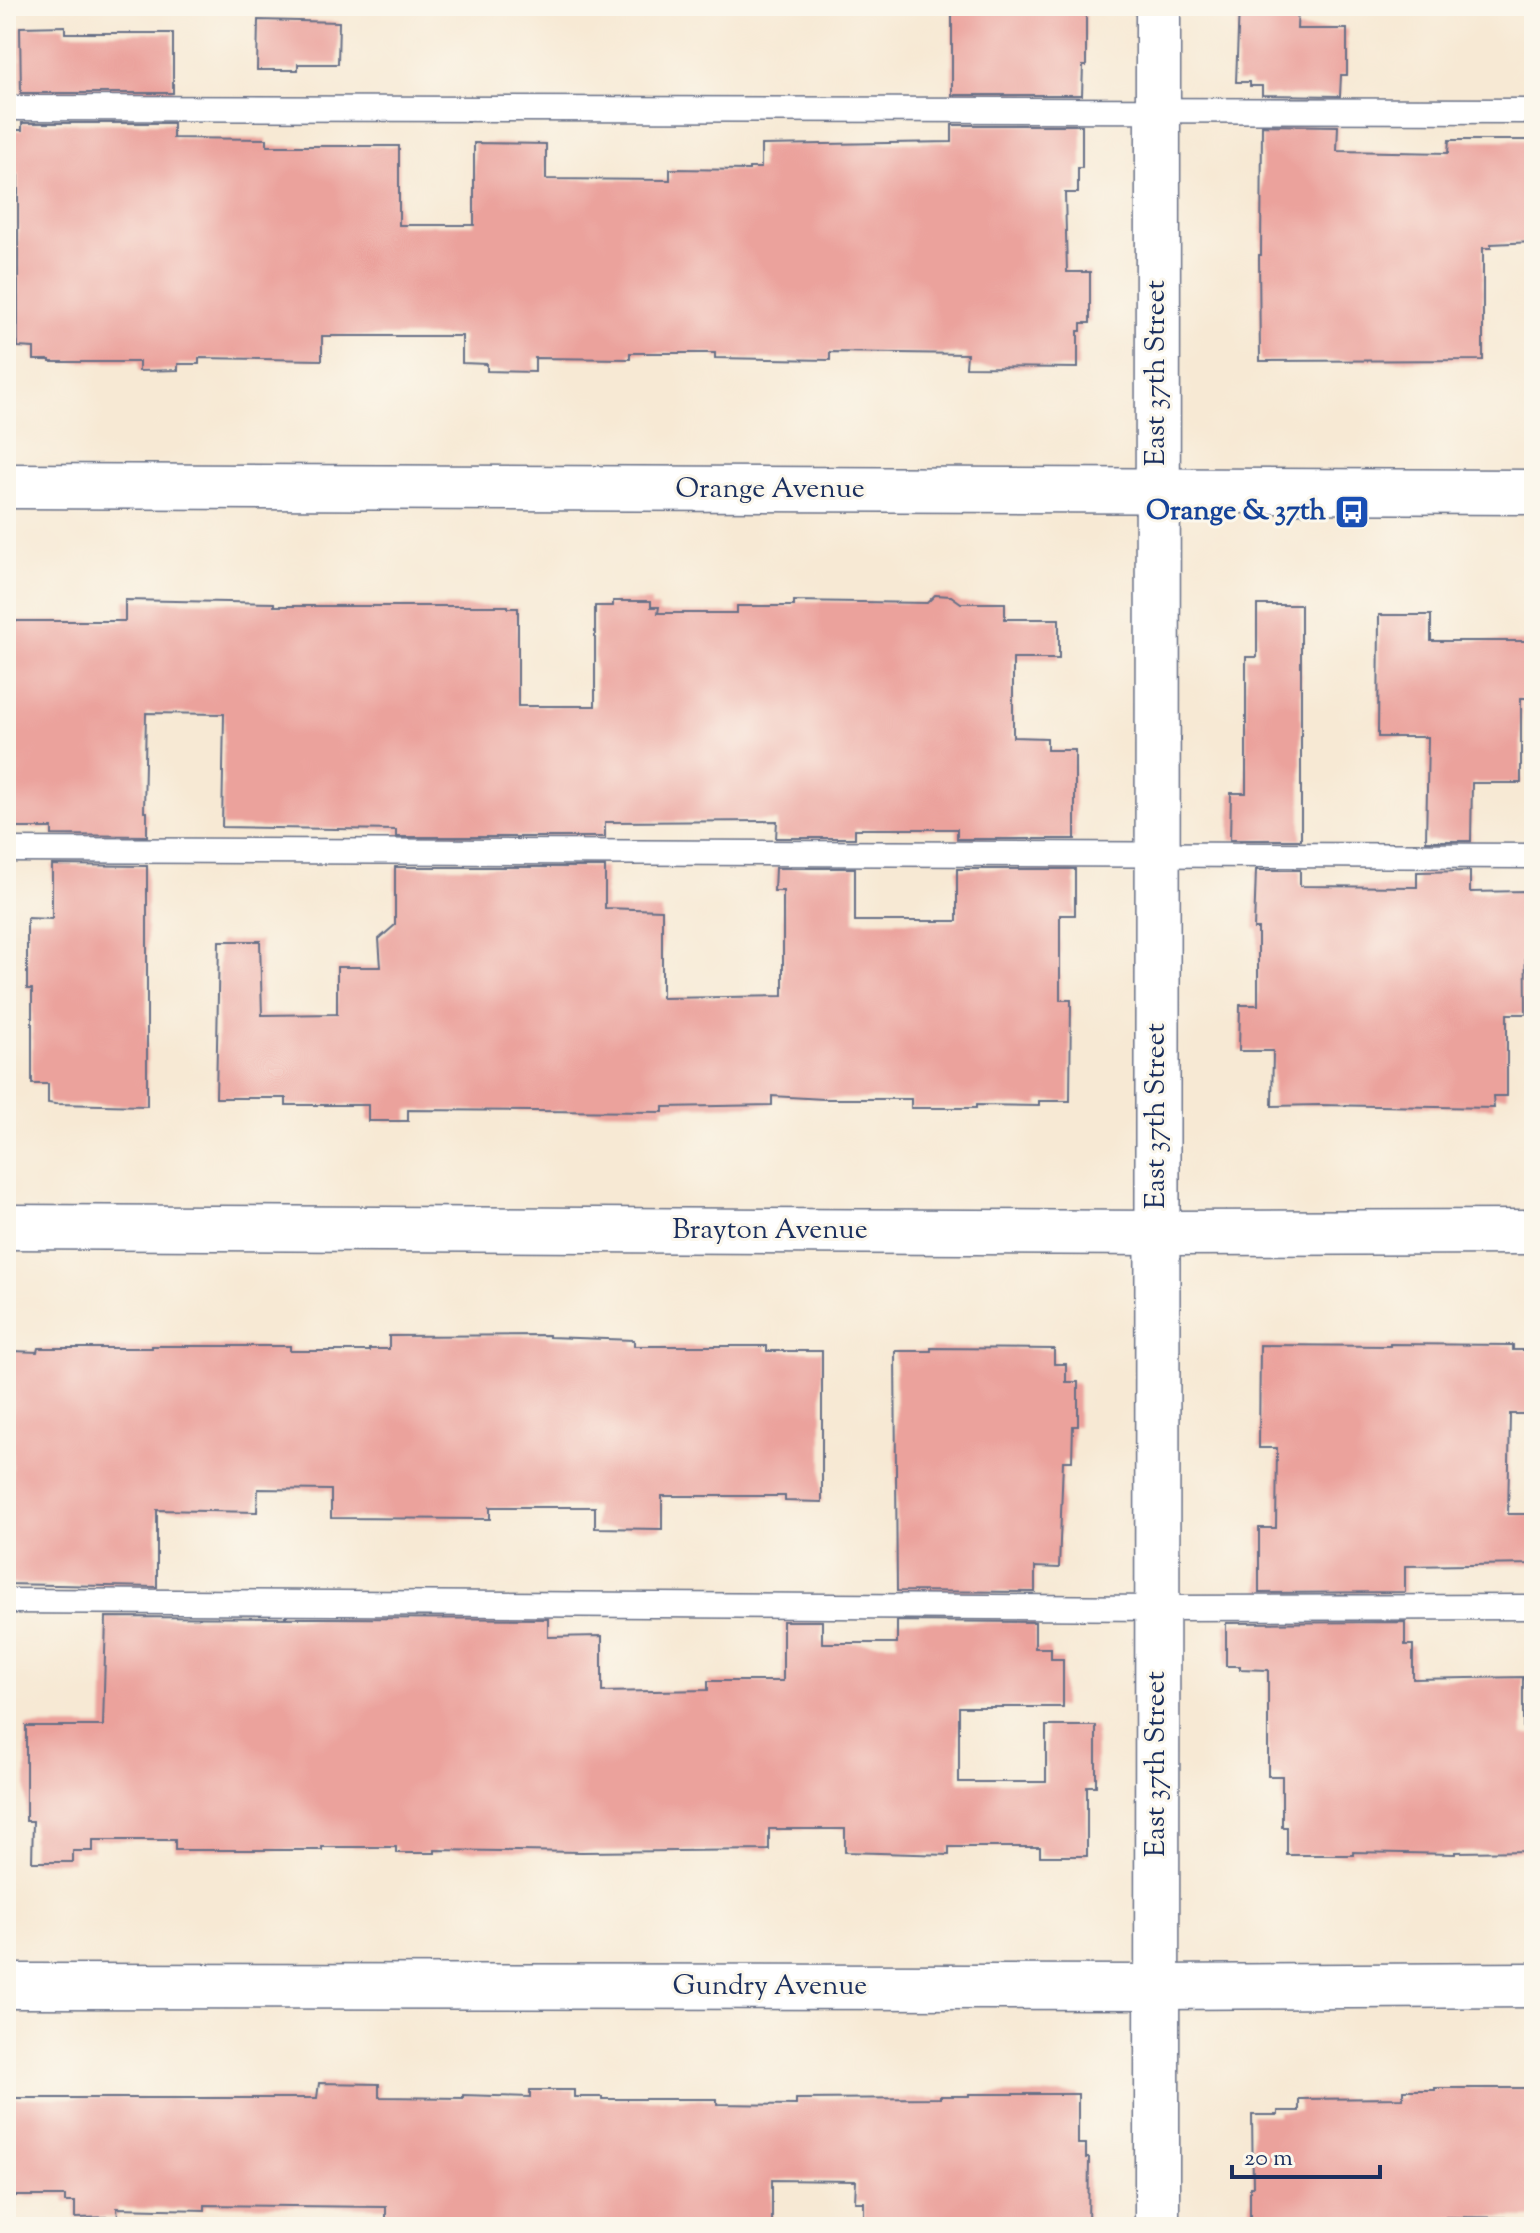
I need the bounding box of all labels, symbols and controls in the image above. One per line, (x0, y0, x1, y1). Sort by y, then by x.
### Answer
street label: East 37th Street (1137, 280, 1177, 466)
street label: Orange Avenue (675, 470, 865, 510)
place label: Orange & 37th (1146, 492, 1327, 532)
bus stop icon: Orange & 37th (1333, 493, 1371, 531)
street label: East 37th Street (1137, 1023, 1177, 1209)
street label: Brayton Avenue (672, 1211, 868, 1251)
street label: East 37th Street (1137, 1671, 1177, 1857)
street label: Gundry Avenue (673, 1967, 867, 2007)
scale bar (1232, 2129, 1380, 2179)
text: 20 m (1244, 2142, 1293, 2176)

